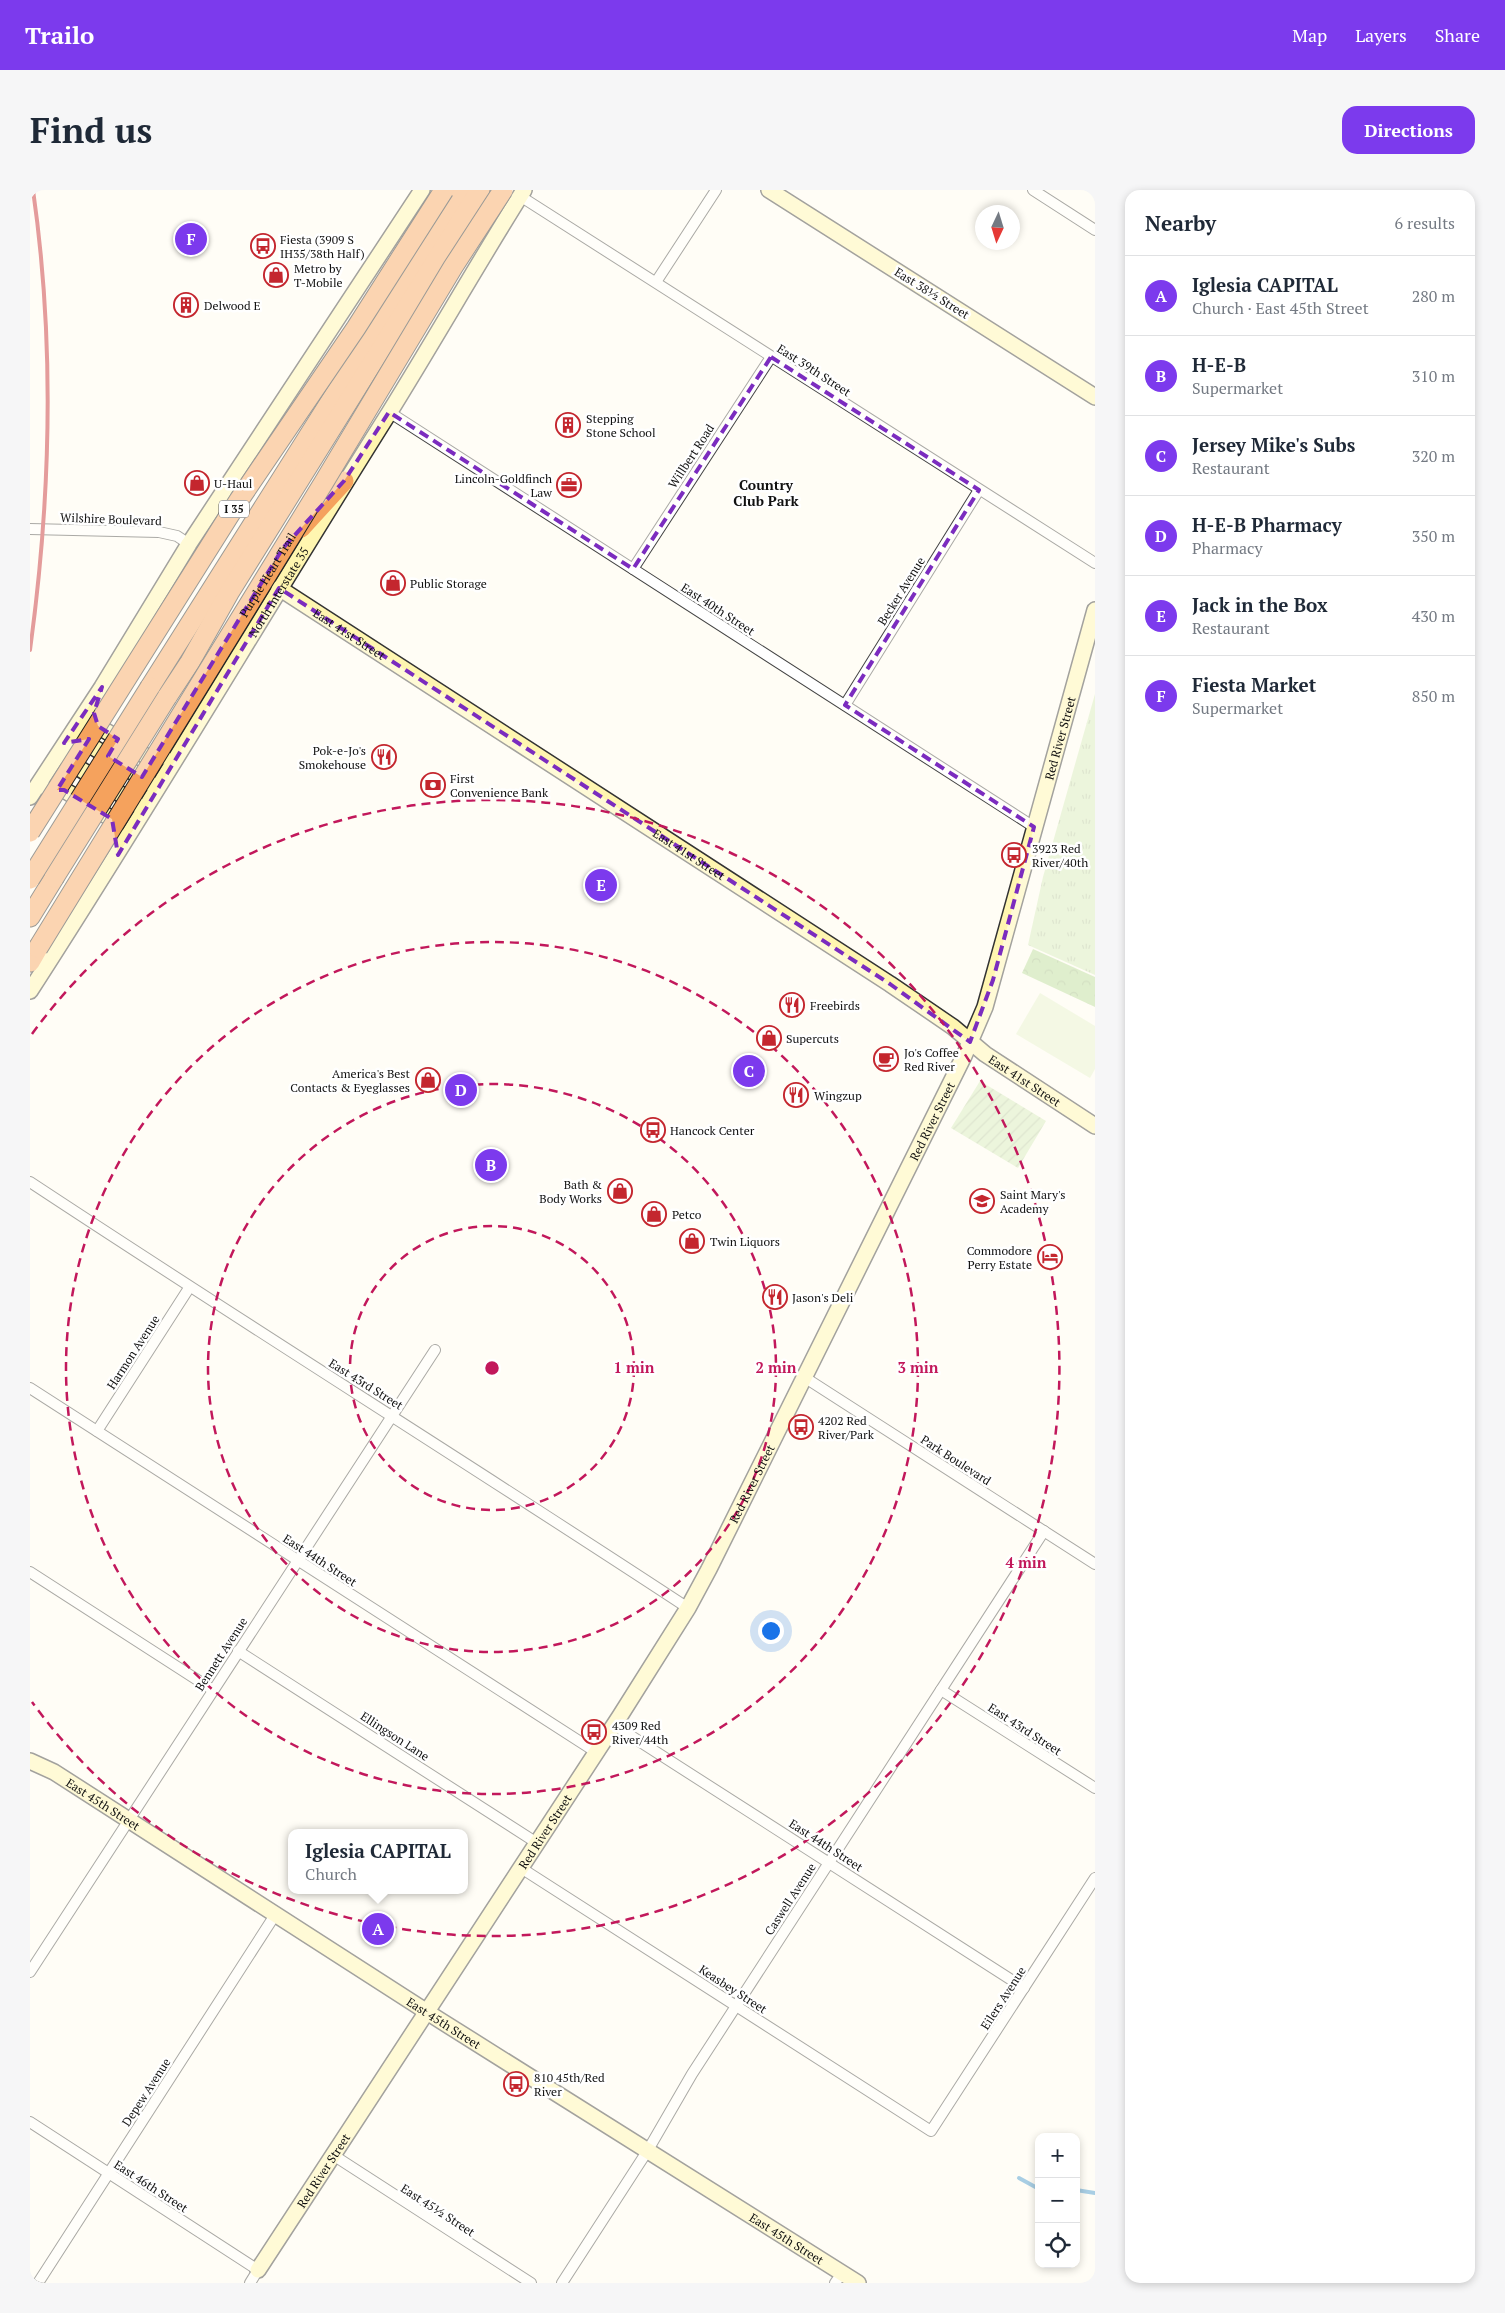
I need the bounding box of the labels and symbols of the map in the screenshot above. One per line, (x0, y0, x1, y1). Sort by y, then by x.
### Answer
north arrow (975, 205, 1020, 250)
pin: F (175, 220, 207, 258)
place label: Fiesta (3909 S IH35/38th Half) (280, 232, 365, 261)
bus stop icon: Fiesta (3909 S IH35/38th Half) (250, 233, 276, 259)
place label: Metro by T-Mobile (294, 261, 343, 290)
shop icon: Metro by T-Mobile (263, 262, 289, 288)
street label: East 38½ Street (892, 264, 973, 322)
building icon: Delwood E (173, 292, 199, 318)
place label: Delwood E (204, 298, 261, 313)
street label: East 39th Street (774, 341, 854, 400)
place label: Stepping Stone School (586, 411, 656, 440)
building icon: Stepping Stone School (555, 412, 581, 438)
street label: Willbert Road (665, 421, 717, 491)
shop icon: U-Haul (184, 470, 210, 496)
place label: Lincoln-Goldfinch Law (455, 471, 552, 500)
office icon: Lincoln-Goldfinch Law (556, 472, 582, 498)
district label: Country Club Park (733, 475, 800, 510)
place label: U-Haul (214, 476, 253, 491)
road number: I 35 (219, 500, 249, 518)
street label: Wilshire Boulevard (60, 510, 162, 528)
street label: Purple Heart Trail (236, 530, 299, 619)
street label: North Interstate 35 (245, 544, 311, 640)
street label: Becker Avenue (874, 554, 928, 628)
shop icon: Public Storage (380, 570, 406, 596)
place label: Public Storage (410, 576, 487, 591)
street label: East 40th Street (678, 580, 758, 639)
street label: East 41st Street (311, 605, 389, 663)
street label: Red River Street (1041, 694, 1078, 781)
place label: Pok-e-Jo's Smokehouse (299, 743, 366, 772)
restaurant icon: Pok-e-Jo's Smokehouse (371, 744, 397, 770)
place label: First Convenience Bank (450, 771, 549, 800)
bank icon: First Convenience Bank (420, 772, 446, 798)
street label: East 41st Street (650, 825, 729, 883)
place label: 3923 Red River/40th (1032, 841, 1088, 870)
bus stop icon: 3923 Red River/40th (1001, 842, 1027, 868)
pin: E (585, 866, 617, 904)
restaurant icon: Freebirds (779, 992, 805, 1018)
place label: Freebirds (810, 998, 860, 1013)
shop icon: Supercuts (756, 1025, 782, 1051)
place label: Supercuts (786, 1031, 839, 1046)
place label: Jo's Coffee Red River (904, 1045, 959, 1074)
cafe icon: Jo's Coffee Red River (873, 1046, 899, 1072)
street label: East 41st Street (986, 1051, 1064, 1109)
pin: C (733, 1052, 765, 1090)
place label: America's Best Contacts & Eyeglasses (290, 1066, 411, 1095)
shop icon: America's Best Contacts & Eyeglasses (415, 1067, 441, 1093)
pin: D (445, 1071, 477, 1109)
street label: Red River Street (906, 1079, 958, 1163)
restaurant icon: Wingzup (783, 1082, 809, 1108)
place label: Wingzup (814, 1088, 862, 1103)
bus stop icon: Hancock Center (640, 1117, 666, 1143)
place label: Hancock Center (670, 1123, 755, 1138)
pin: B (475, 1146, 507, 1184)
place label: Bath & Body Works (539, 1177, 603, 1206)
shop icon: Bath & Body Works (607, 1178, 633, 1204)
place label: Saint Mary's Academy (1000, 1187, 1065, 1216)
school or university icon: Saint Mary's Academy (969, 1188, 995, 1214)
shop icon: Petco (641, 1201, 667, 1227)
place label: Petco (672, 1207, 702, 1222)
shop icon: Twin Liquors (679, 1228, 705, 1254)
place label: Twin Liquors (710, 1234, 780, 1249)
place label: Commodore Perry Estate (967, 1243, 1032, 1272)
hotel icon: Commodore Perry Estate (1037, 1244, 1063, 1270)
restaurant icon: Jason's Deli (762, 1284, 788, 1310)
place label: Jason's Deli (792, 1290, 854, 1305)
street label: Harmon Avenue (103, 1312, 163, 1392)
street label: East 43rd Street (326, 1355, 406, 1413)
text: 1 min (613, 1357, 655, 1377)
text: 2 min (755, 1357, 797, 1377)
text: 3 min (897, 1357, 939, 1377)
centre of rings (483, 1359, 501, 1377)
place label: 4202 Red River/Park (818, 1413, 875, 1442)
bus stop icon: 4202 Red River/Park (788, 1414, 814, 1440)
street label: Park Boulevard (918, 1432, 994, 1488)
street label: Red River Street (726, 1441, 777, 1525)
street label: East 44th Street (280, 1531, 360, 1590)
text: 4 min (1005, 1552, 1047, 1572)
street label: Bennett Avenue (192, 1614, 250, 1694)
your location (758, 1618, 784, 1644)
street label: East 43rd Street (985, 1700, 1065, 1759)
street label: Ellingson Lane (358, 1708, 432, 1764)
place label: 4309 Red River/44th (612, 1718, 668, 1747)
bus stop icon: 4309 Red River/44th (581, 1719, 607, 1745)
street label: East 45th Street (64, 1774, 144, 1833)
street label: Red River Street (515, 1791, 575, 1871)
street label: East 44th Street (786, 1816, 866, 1875)
street label: Caswell Avenue (761, 1860, 819, 1938)
pin: A (362, 1910, 394, 1948)
street label: Keasbey Street (696, 1962, 770, 2017)
street label: Eilers Avenue (977, 1964, 1029, 2032)
street label: East 45th Street (404, 1994, 484, 2052)
street label: Depew Avenue (118, 2055, 174, 2129)
place label: 810 45th/Red River (534, 2070, 605, 2099)
bus stop icon: 810 45th/Red River (503, 2071, 529, 2097)
street label: Red River Street (293, 2130, 353, 2210)
street label: East 46th Street (111, 2157, 191, 2216)
street label: East 45½ Street (398, 2180, 478, 2240)
street label: East 45th Street (747, 2209, 827, 2267)

